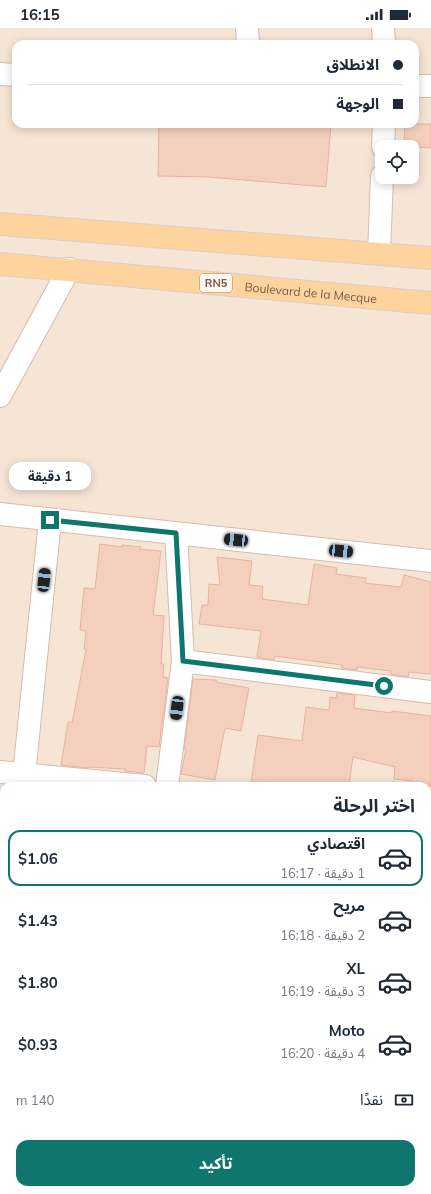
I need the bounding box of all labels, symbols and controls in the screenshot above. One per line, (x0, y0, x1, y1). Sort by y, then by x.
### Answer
text: 16:15 (20, 5, 60, 24)
text: الانطلاق (327, 55, 379, 74)
text: الوجهة (336, 94, 379, 113)
map controls (375, 140, 419, 184)
button: locate (375, 140, 419, 184)
road number: RN5 (200, 274, 232, 292)
street label: Boulevard de la Mecque (244, 279, 378, 306)
callout: 1 دقيقة (9, 462, 91, 490)
text: 1 دقيقة (28, 468, 72, 484)
route end (41, 511, 59, 529)
car (223, 533, 249, 547)
car (328, 544, 354, 558)
car (37, 567, 51, 593)
route start (375, 677, 393, 695)
car (170, 695, 184, 721)
text: اختر الرحلة (333, 794, 415, 817)
text: اقتصادي (307, 834, 365, 853)
icon: car (377, 840, 413, 876)
text: $1.06 (18, 849, 58, 868)
text: 1 دقيقة · 16:17 (280, 865, 365, 881)
text: مريح (333, 896, 365, 915)
icon: car (377, 902, 413, 938)
text: $1.43 (18, 911, 58, 930)
text: 2 دقيقة · 16:18 (280, 927, 365, 943)
text: XL (347, 959, 365, 978)
icon: car (377, 964, 413, 1000)
text: $1.80 (18, 973, 58, 992)
text: 3 دقيقة · 16:19 (280, 983, 365, 999)
text: Moto (329, 1021, 365, 1040)
icon: car (377, 1026, 413, 1062)
text: $0.93 (18, 1035, 58, 1054)
text: 4 دقيقة · 16:20 (280, 1045, 365, 1061)
icon: cash (393, 1089, 415, 1111)
text: نقدًا (360, 1090, 383, 1109)
text: 140 m (16, 1092, 54, 1108)
button: تأكيد (16, 1140, 415, 1186)

